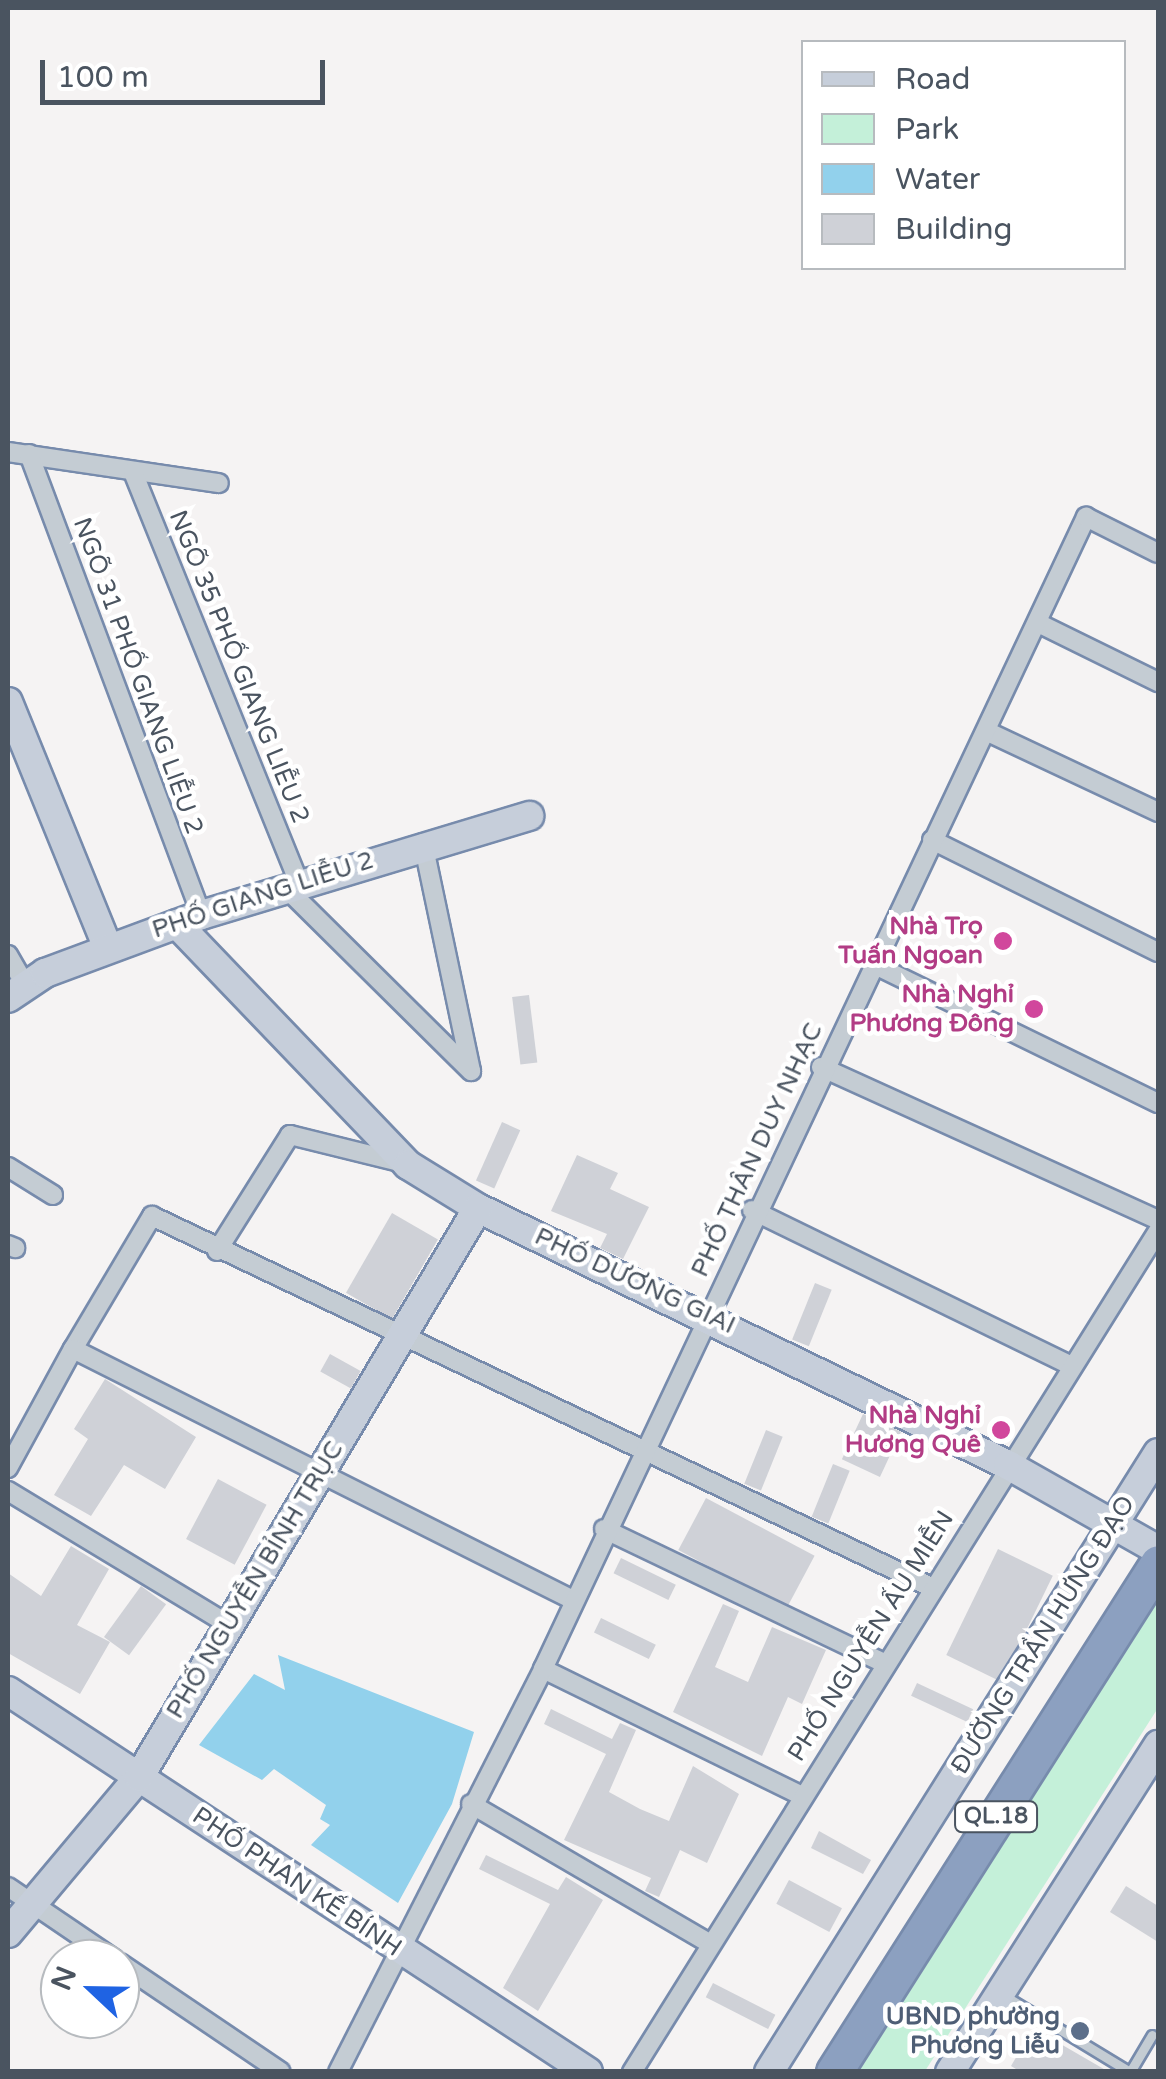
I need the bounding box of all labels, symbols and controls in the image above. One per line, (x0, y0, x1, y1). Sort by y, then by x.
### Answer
scale bar (45, 40, 330, 102)
legend (801, 40, 1126, 270)
text: 100 m (57, 59, 149, 96)
text: Road (895, 61, 970, 98)
text: Park (895, 111, 959, 148)
text: Water (895, 161, 980, 198)
text: Building (895, 211, 1012, 248)
street label: NGÕ 35 PHỐ GIANG LIỄU 2 (162, 506, 316, 828)
street label: NGÕ 31 PHỐ GIANG LIỄU 2 (67, 513, 209, 839)
street label: PHỐ GIANG LIỄU 2 (148, 845, 378, 945)
place label: Nhà Trọ Tuấn Ngoan (838, 912, 983, 971)
marker: Nhà Trọ Tuấn Ngoan (992, 930, 1014, 952)
place label: Nhà Nghỉ Phương Đông (849, 980, 1014, 1039)
marker: Nhà Nghỉ Phương Đông (1023, 998, 1045, 1020)
street label: PHỐ THÂN DUY NHẠC (685, 1018, 829, 1282)
street label: PHỐ DƯƠNG GIAI (530, 1221, 740, 1341)
place label: Nhà Nghỉ Hương Quê (845, 1401, 981, 1460)
marker: Nhà Nghỉ Hương Quê (990, 1419, 1012, 1441)
street label: PHỐ NGUYỄN BỈNH TRỤC (160, 1436, 350, 1724)
street label: ĐƯỜNG TRẦN HƯNG ĐẠO (945, 1490, 1141, 1780)
street label: PHỐ NGUYỄN ẤU MIỄN (781, 1505, 961, 1767)
road number: QL.18 (954, 1800, 1038, 1834)
street label: PHỐ PHAN KẾ BÍNH (187, 1801, 407, 1963)
north arrow (40, 1939, 140, 2039)
text: N (44, 1962, 84, 1995)
place label: UBND phường Phương Liễu (886, 2002, 1060, 2061)
marker: UBND phường Phương Liễu (1069, 2020, 1091, 2042)

